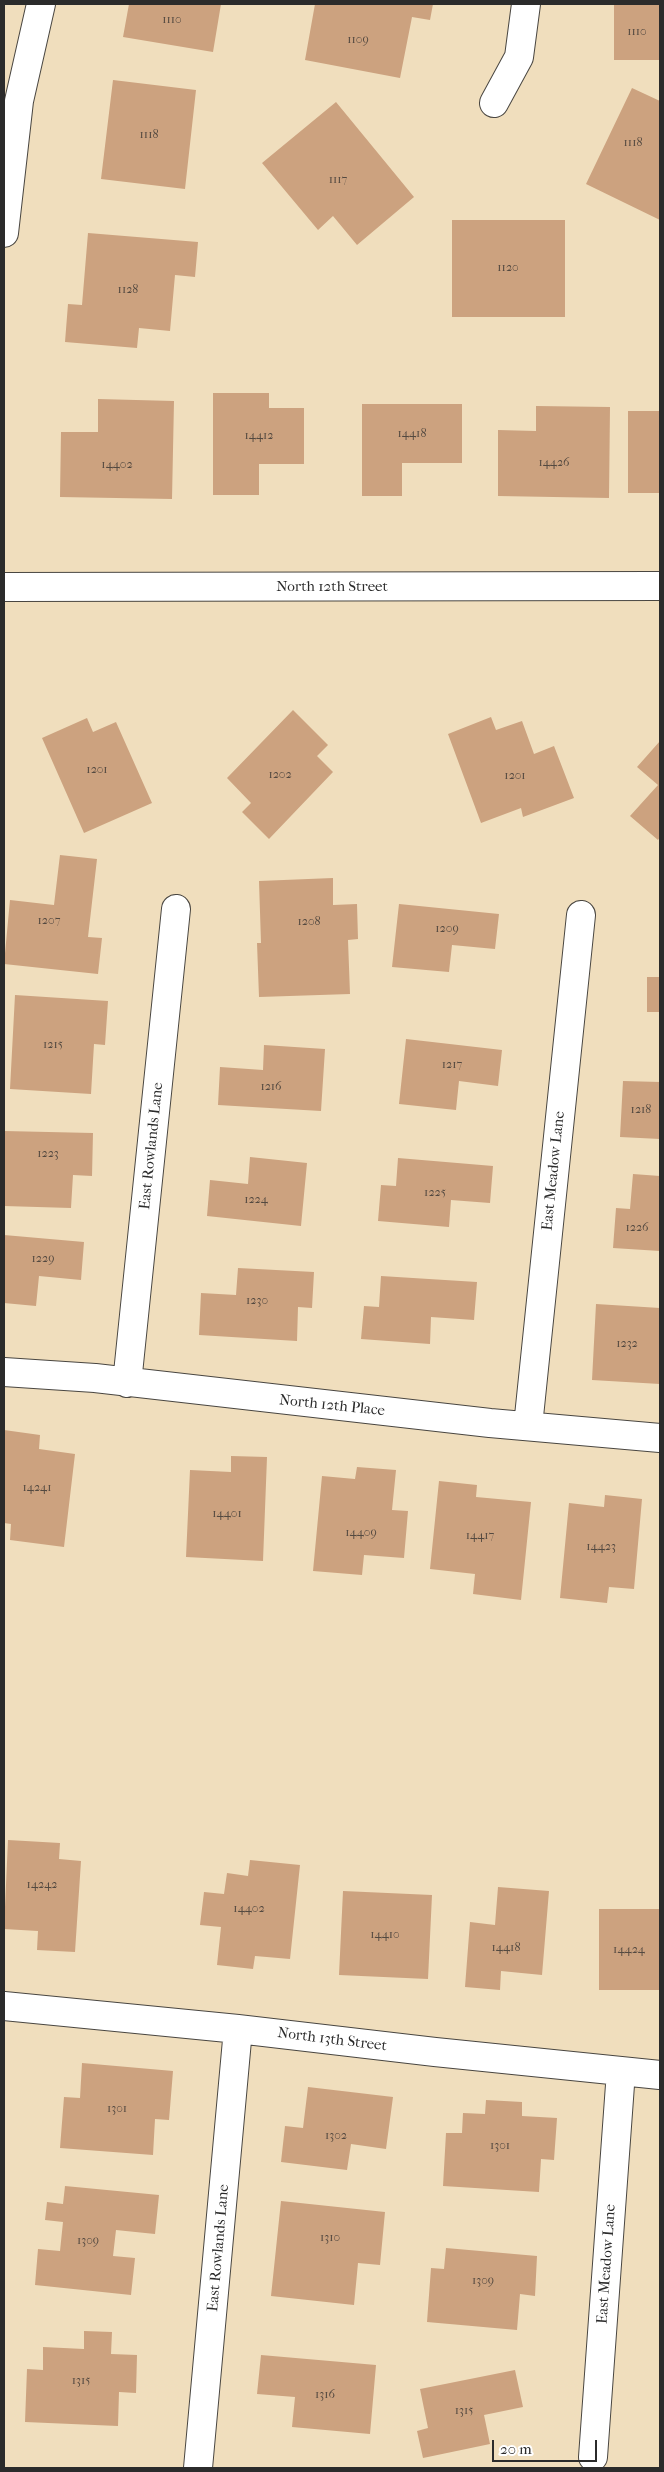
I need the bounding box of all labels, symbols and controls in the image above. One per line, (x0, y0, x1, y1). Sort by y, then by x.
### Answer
house number: 1110 (162, 13, 182, 27)
house number: 1110 (627, 25, 647, 39)
house number: 1109 (347, 33, 369, 47)
house number: 1118 (140, 128, 158, 142)
house number: 1118 (624, 136, 642, 150)
house number: 1117 (329, 173, 347, 187)
house number: 1120 (497, 261, 519, 275)
house number: 1128 (118, 283, 138, 297)
house number: 14418 (398, 427, 426, 441)
house number: 14412 (245, 429, 273, 443)
house number: 14426 (538, 456, 570, 470)
house number: 14402 (101, 458, 133, 472)
street label: North 12th Street (276, 578, 388, 596)
house number: 1201 (86, 763, 108, 777)
house number: 1202 (268, 768, 292, 782)
house number: 1201 (504, 769, 526, 783)
house number: 1207 (38, 914, 60, 928)
house number: 1208 (297, 915, 321, 929)
house number: 1209 (435, 922, 459, 936)
house number: 1215 (43, 1038, 63, 1052)
house number: 1217 (442, 1058, 462, 1072)
house number: 1216 (260, 1080, 282, 1094)
street label: East Rowlands Lane (136, 1081, 168, 1211)
house number: 1218 (631, 1103, 651, 1117)
street label: East Meadow Lane (539, 1110, 569, 1232)
house number: 1223 (37, 1147, 59, 1161)
house number: 1225 (424, 1186, 446, 1200)
house number: 1224 (244, 1193, 268, 1207)
house number: 1226 (625, 1221, 649, 1235)
house number: 1229 (32, 1252, 54, 1266)
house number: 1230 (246, 1294, 268, 1308)
house number: 1232 (616, 1337, 638, 1351)
street label: North 12th Place (278, 1391, 386, 1421)
house number: 14241 (23, 1481, 51, 1495)
house number: 14401 (212, 1507, 242, 1521)
house number: 14409 (345, 1526, 377, 1540)
house number: 14417 (466, 1529, 494, 1543)
house number: 14423 (586, 1540, 616, 1554)
house number: 14242 (27, 1878, 57, 1892)
house number: 14402 (233, 1902, 265, 1916)
house number: 14410 (370, 1928, 400, 1942)
house number: 14418 (492, 1941, 520, 1955)
house number: 14424 (613, 1943, 645, 1957)
street label: North 13th Street (276, 2024, 388, 2056)
house number: 1301 (107, 2102, 127, 2116)
house number: 1302 (325, 2129, 347, 2143)
house number: 1301 (490, 2139, 510, 2153)
street label: East Rowlands Lane (204, 2183, 234, 2313)
street label: East Meadow Lane (594, 2203, 620, 2325)
house number: 1310 (320, 2231, 340, 2245)
house number: 1309 (77, 2234, 99, 2248)
house number: 1309 (472, 2274, 494, 2288)
house number: 1315 (72, 2374, 90, 2388)
house number: 1316 (315, 2388, 335, 2402)
house number: 1315 (455, 2404, 473, 2418)
scale bar (494, 2430, 599, 2462)
text: 20 m (500, 2440, 532, 2458)

